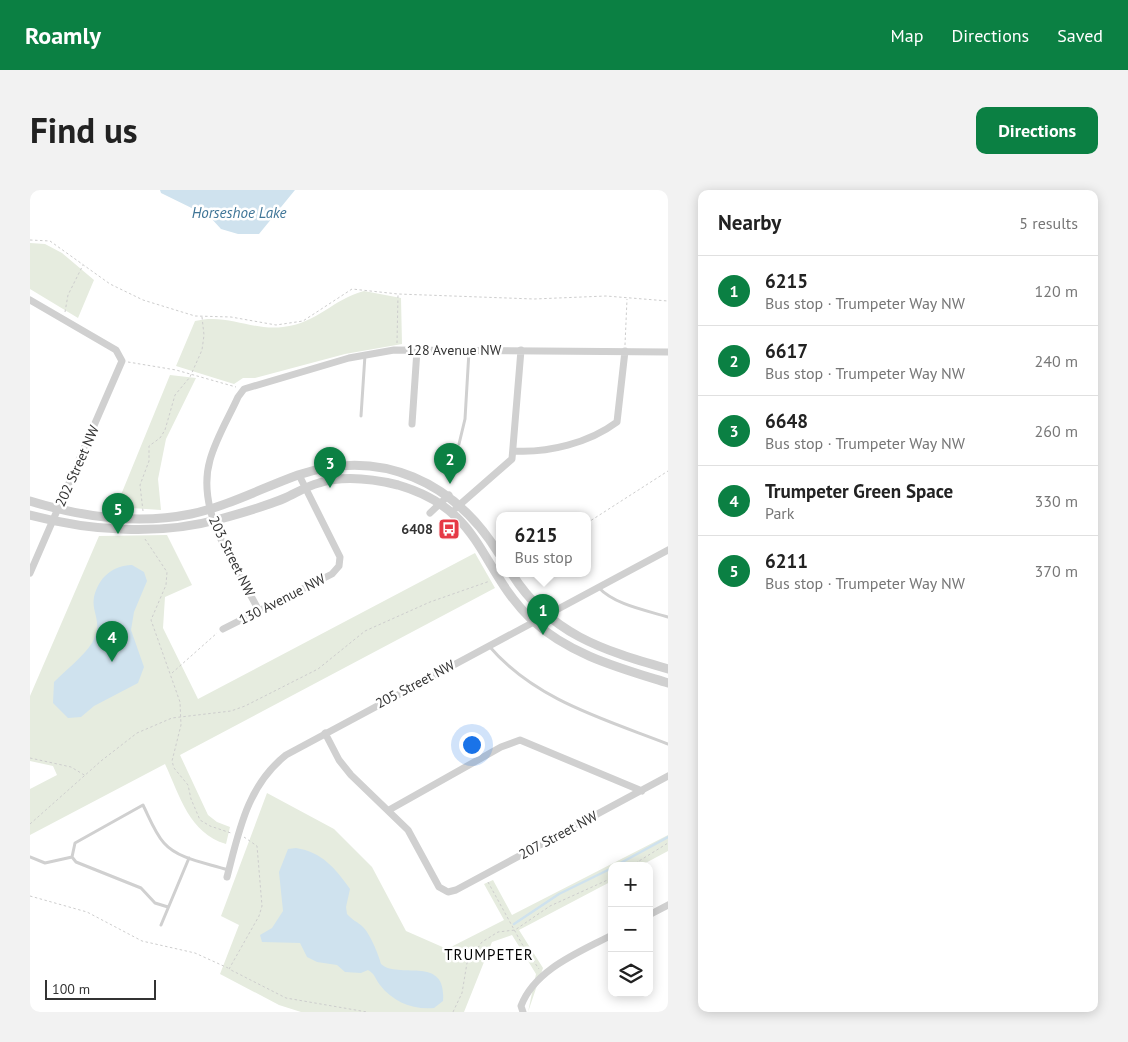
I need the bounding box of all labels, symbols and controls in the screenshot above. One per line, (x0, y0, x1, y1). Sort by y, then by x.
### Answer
text: Roamly (25, 20, 101, 51)
text: Map (891, 24, 923, 47)
text: Directions (951, 24, 1029, 47)
text: Saved (1057, 24, 1103, 47)
text: Find us (30, 107, 138, 153)
button: Directions (976, 107, 1098, 154)
water label: Horseshoe Lake (192, 203, 286, 222)
text: Nearby (718, 209, 781, 236)
text: 5 results (1019, 213, 1078, 233)
text: 6215 (765, 269, 808, 293)
text: 1 (729, 281, 739, 301)
text: 120 m (1035, 281, 1078, 301)
text: Bus stop · Trumpeter Way NW (765, 293, 965, 313)
text: 6617 (765, 339, 808, 363)
street label: 128 Avenue NW (407, 341, 502, 359)
text: 2 (729, 351, 739, 371)
text: 240 m (1035, 351, 1078, 371)
text: Bus stop · Trumpeter Way NW (765, 363, 965, 383)
text: 6648 (765, 409, 808, 433)
text: 3 (729, 421, 739, 441)
text: 260 m (1035, 421, 1078, 441)
street label: 202 Street NW (51, 422, 103, 509)
text: Bus stop · Trumpeter Way NW (765, 433, 965, 453)
pin: 2 (434, 443, 466, 484)
pin: 3 (314, 447, 346, 488)
text: Trumpeter Green Space (765, 479, 953, 503)
text: 4 (729, 491, 739, 511)
text: 330 m (1035, 491, 1078, 511)
pin: 5 (102, 493, 134, 534)
text: Park (765, 503, 794, 523)
popup (496, 512, 591, 577)
street label: 203 Street NW (205, 513, 259, 599)
bus stop icon: 6408 (437, 517, 461, 541)
place label: 6408 (401, 520, 433, 538)
text: 6215 (514, 523, 557, 547)
text: Bus stop (514, 547, 573, 567)
text: 6211 (765, 549, 808, 573)
text: 5 (729, 561, 739, 581)
text: 370 m (1035, 561, 1078, 581)
street label: 130 Avenue NW (236, 569, 329, 629)
text: Bus stop · Trumpeter Way NW (765, 573, 965, 593)
pin: 1 (527, 594, 559, 635)
pin: 4 (96, 621, 128, 662)
street label: 205 Street NW (372, 655, 458, 712)
your location (459, 732, 485, 758)
street label: 207 Street NW (516, 807, 601, 863)
map controls (608, 862, 653, 997)
button: + (608, 862, 653, 907)
button: − (608, 907, 653, 952)
district label: TRUMPETER (444, 945, 534, 964)
button: layers (608, 952, 653, 997)
scale bar (45, 977, 156, 1000)
text: 100 m (52, 980, 90, 998)

